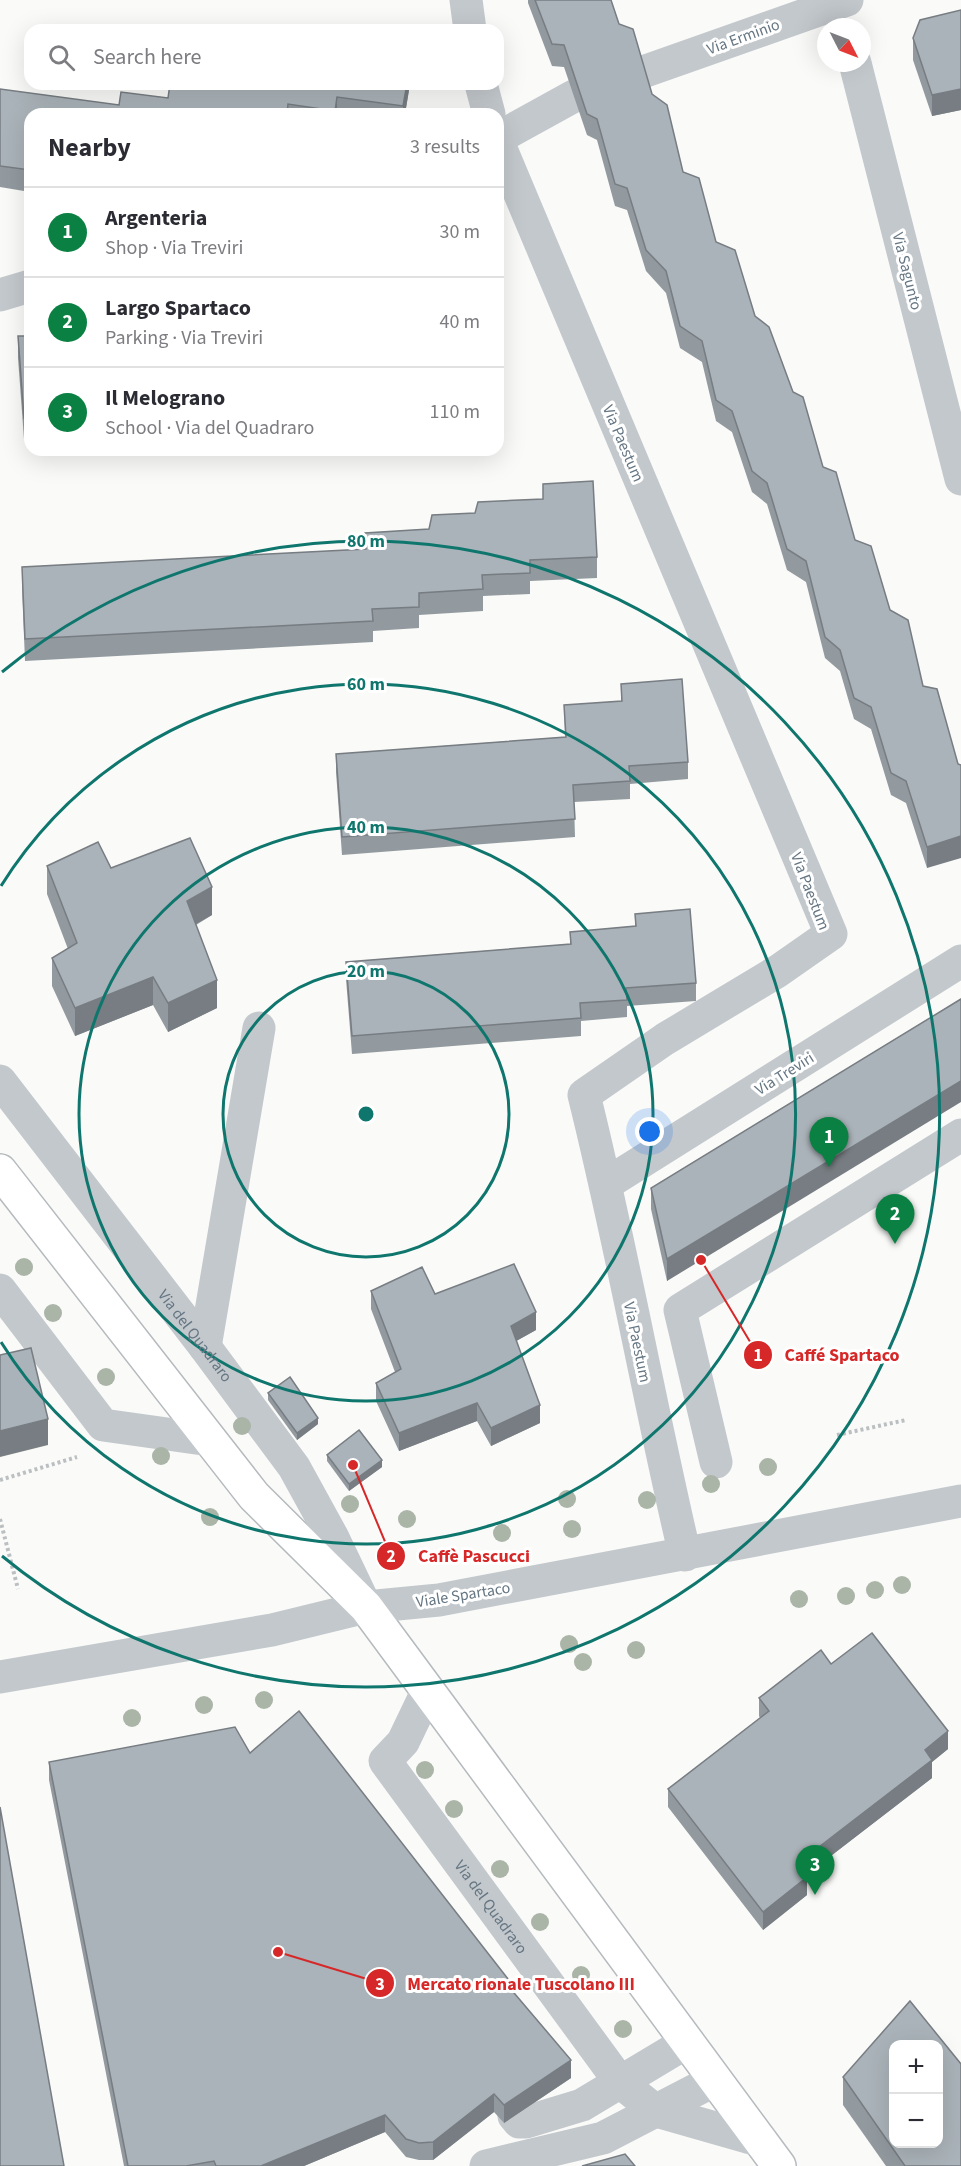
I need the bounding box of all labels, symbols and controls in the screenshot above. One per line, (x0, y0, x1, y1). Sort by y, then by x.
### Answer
street label: Via Erminio (704, 14, 783, 60)
north arrow (817, 18, 871, 72)
search box (24, 24, 504, 90)
icon: search (45, 41, 78, 74)
text: Search here (93, 41, 201, 73)
text: Nearby (48, 129, 131, 166)
text: 3 results (410, 133, 480, 161)
text: Argenteria (105, 202, 207, 234)
text: 1 (62, 218, 73, 246)
text: 30 m (440, 218, 480, 246)
street label: Via Sagunto (887, 230, 927, 312)
text: Shop · Via Treviri (105, 234, 243, 262)
text: Largo Spartaco (105, 292, 251, 324)
text: 2 (62, 308, 73, 336)
text: 40 m (440, 308, 480, 336)
text: Parking · Via Treviri (105, 324, 263, 352)
text: Il Melograno (105, 382, 225, 414)
text: 3 (62, 398, 73, 426)
text: 110 m (430, 398, 480, 426)
street label: Via Paestum (597, 402, 649, 485)
text: School · Via del Quadraro (105, 414, 314, 442)
text: 80 m (347, 529, 385, 554)
text: 60 m (347, 672, 385, 697)
text: 40 m (347, 815, 385, 840)
street label: Via Paestum (785, 849, 835, 933)
text: 20 m (347, 959, 385, 984)
street label: Via Treviri (751, 1047, 818, 1101)
centre of rings (356, 1104, 376, 1124)
your location (635, 1117, 664, 1146)
pin: 1 (810, 1118, 848, 1167)
pin: 2 (876, 1194, 914, 1244)
street label: Via del Quadraro (152, 1285, 237, 1387)
street label: Via Paestum (618, 1300, 656, 1384)
callout: Caffé Spartaco (743, 1337, 912, 1373)
text: 1 (753, 1343, 763, 1368)
text: Caffé Spartaco (784, 1343, 900, 1368)
callout: Caffè Pascucci (376, 1538, 542, 1574)
text: 2 (386, 1544, 396, 1569)
text: Caffè Pascucci (418, 1544, 530, 1569)
street label: Viale Spartaco (414, 1577, 512, 1613)
pin: 3 (796, 1846, 834, 1895)
street label: Via del Quadraro (449, 1856, 532, 1959)
callout: Mercato rionale Tuscolano III (365, 1965, 647, 2001)
text: 3 (375, 1972, 385, 1997)
text: Mercato rionale Tuscolano III (407, 1972, 635, 1997)
map controls (889, 2040, 943, 2148)
button: + (889, 2040, 943, 2094)
button: − (889, 2094, 943, 2148)

